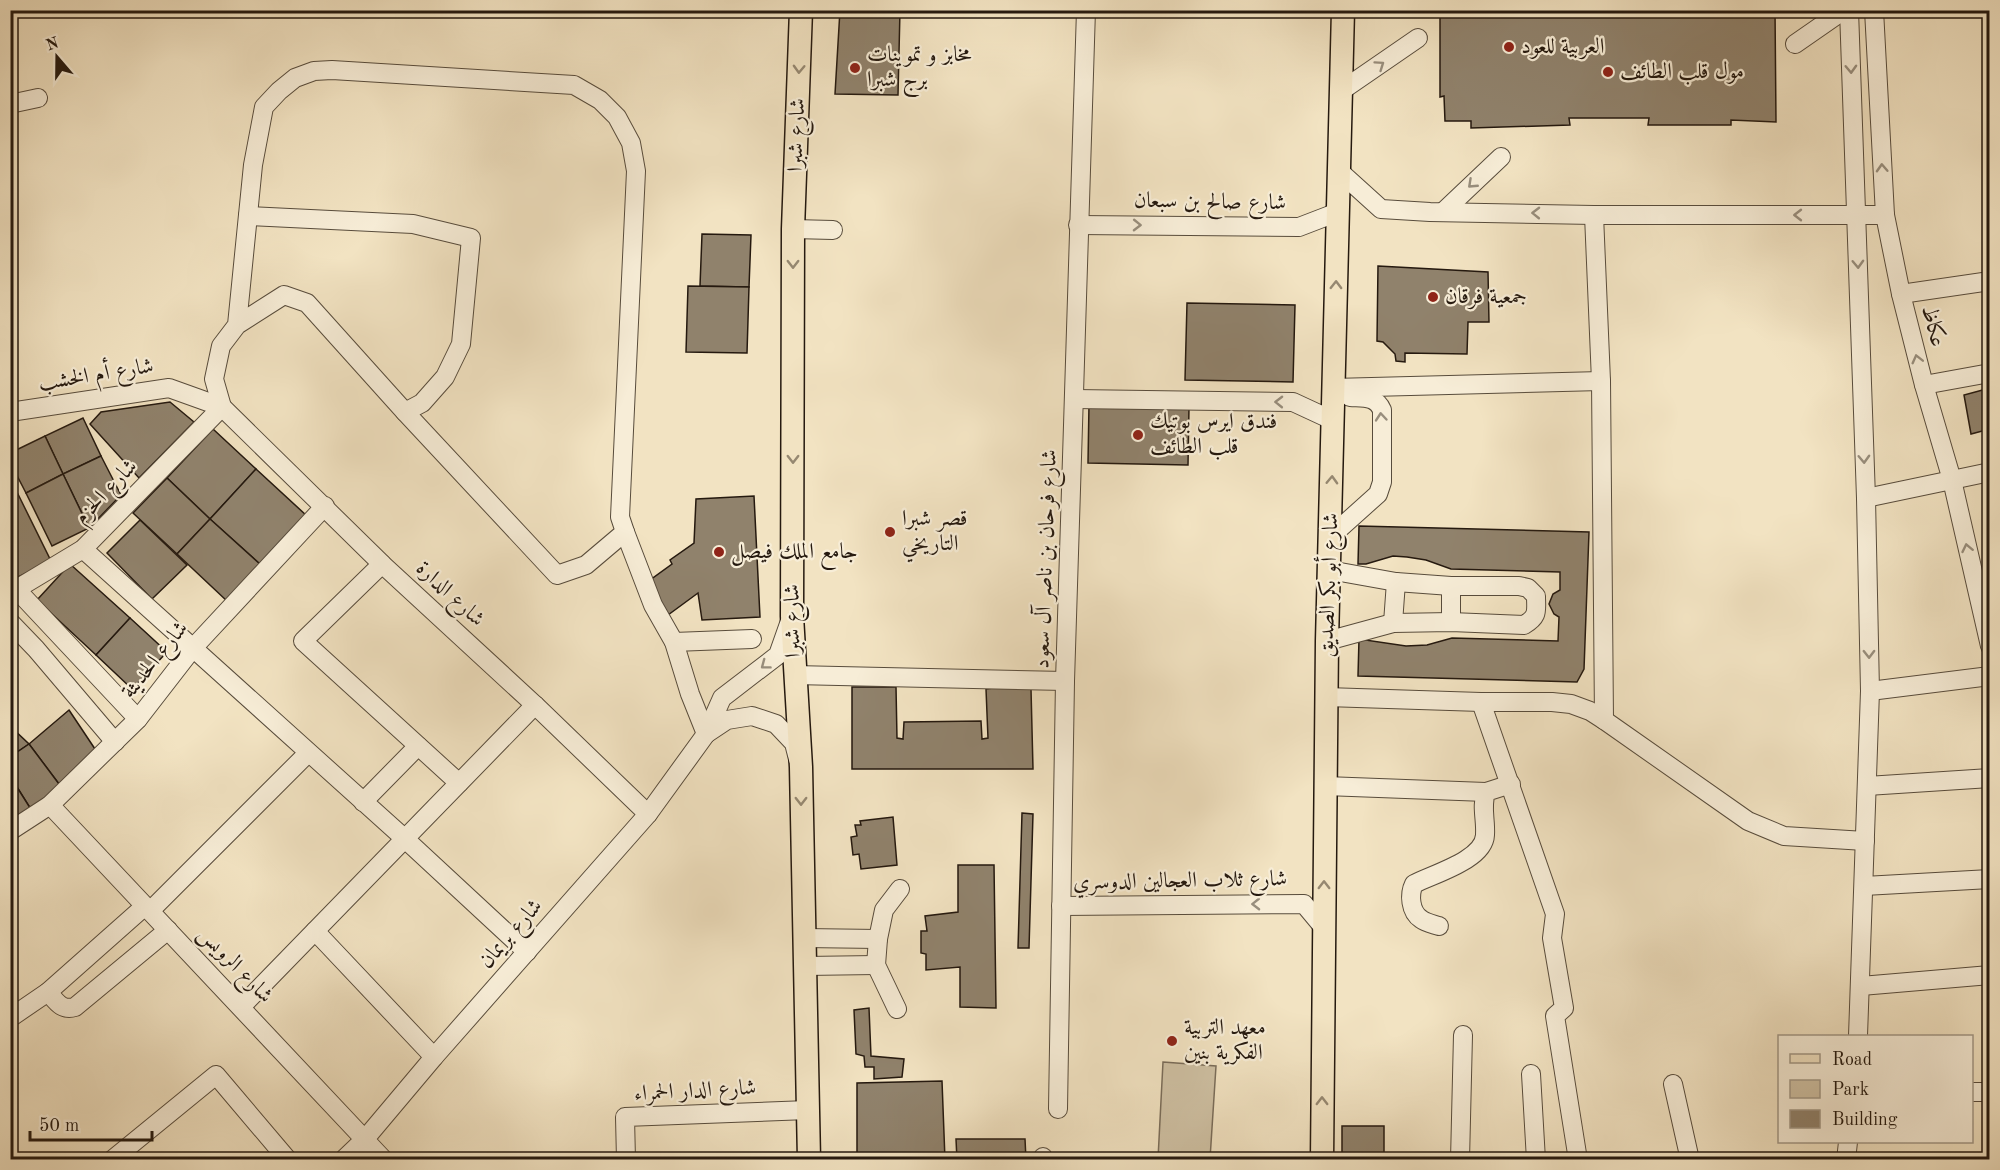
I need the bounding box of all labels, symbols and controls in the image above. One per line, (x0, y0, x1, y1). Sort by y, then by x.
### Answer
north arrow (27, 27, 87, 87)
text: N (44, 35, 62, 54)
place label: العربية للعود (1521, 36, 1605, 60)
marker: العربية للعود (1502, 40, 1516, 54)
place label: مخابز و تموينات برج شبرا (867, 44, 972, 98)
marker: مخابز و تموينات برج شبرا (848, 61, 862, 75)
one-way arrow (1373, 61, 1384, 72)
place label: مول قلب الطائف (1620, 61, 1744, 85)
one-way arrow (793, 64, 806, 73)
one-way arrow (1845, 64, 1857, 73)
marker: مول قلب الطائف (1601, 65, 1615, 79)
street label: شارع شبرا (785, 98, 815, 172)
one-way arrow (1876, 163, 1889, 172)
one-way arrow (1468, 177, 1479, 188)
street label: شارع صالح بن سبعان (1134, 190, 1286, 221)
one-way arrow (1531, 207, 1540, 220)
one-way arrow (1794, 209, 1803, 221)
one-way arrow (1132, 219, 1141, 231)
one-way arrow (787, 259, 799, 268)
one-way arrow (1852, 259, 1865, 268)
one-way arrow (1330, 281, 1342, 290)
place label: جمعية فرقان (1445, 286, 1527, 310)
marker: جمعية فرقان (1426, 290, 1440, 304)
street label: عكاظ (1917, 303, 1951, 349)
street label: شارع أم الخشب (36, 349, 156, 402)
one-way arrow (1912, 354, 1925, 364)
one-way arrow (1275, 396, 1284, 408)
place label: فندق ايرس بوتيك قلب الطائف (1150, 411, 1277, 460)
one-way arrow (1375, 412, 1388, 421)
marker: فندق ايرس بوتيك قلب الطائف (1131, 428, 1145, 442)
street label: شارع فرحان بن ناصر آل سعود (1027, 449, 1067, 669)
one-way arrow (787, 454, 799, 463)
one-way arrow (1858, 454, 1871, 463)
street label: شارع الحزم (70, 455, 147, 533)
one-way arrow (1325, 476, 1338, 485)
place label: قصر شبرا التاريخي (902, 508, 967, 563)
street label: شارع أبو بكر الصديق (1309, 512, 1349, 658)
marker: قصر شبرا التاريخي (883, 525, 897, 539)
place label: جامع الملك فيصل (731, 541, 858, 570)
one-way arrow (1961, 543, 1974, 553)
marker: جامع الملك فيصل (712, 545, 726, 559)
street label: شارع الدارة (407, 557, 488, 635)
street label: شارع شبرا (781, 584, 811, 658)
street label: شارع الحديثة (118, 617, 197, 706)
one-way arrow (1863, 649, 1876, 658)
one-way arrow (760, 658, 771, 669)
one-way arrow (795, 796, 807, 805)
street label: شارع ثلاب العجالين الدوسري (1073, 868, 1287, 900)
one-way arrow (1318, 881, 1330, 890)
street label: شارع بريمان (475, 895, 551, 977)
one-way arrow (1251, 898, 1260, 910)
street label: شارع الرويس (189, 923, 277, 1012)
place label: معهد التربية الفكرية بنين (1184, 1017, 1266, 1065)
marker: معهد التربية الفكرية بنين (1165, 1034, 1179, 1048)
legend (1778, 1035, 1973, 1143)
text: Road (1832, 1051, 1872, 1069)
street label: شارع الدار الحمراء (633, 1077, 757, 1111)
text: Park (1832, 1081, 1869, 1099)
one-way arrow (1316, 1097, 1328, 1106)
scale bar (30, 1104, 152, 1142)
text: Building (1832, 1111, 1898, 1129)
text: 50 m (39, 1117, 79, 1135)

